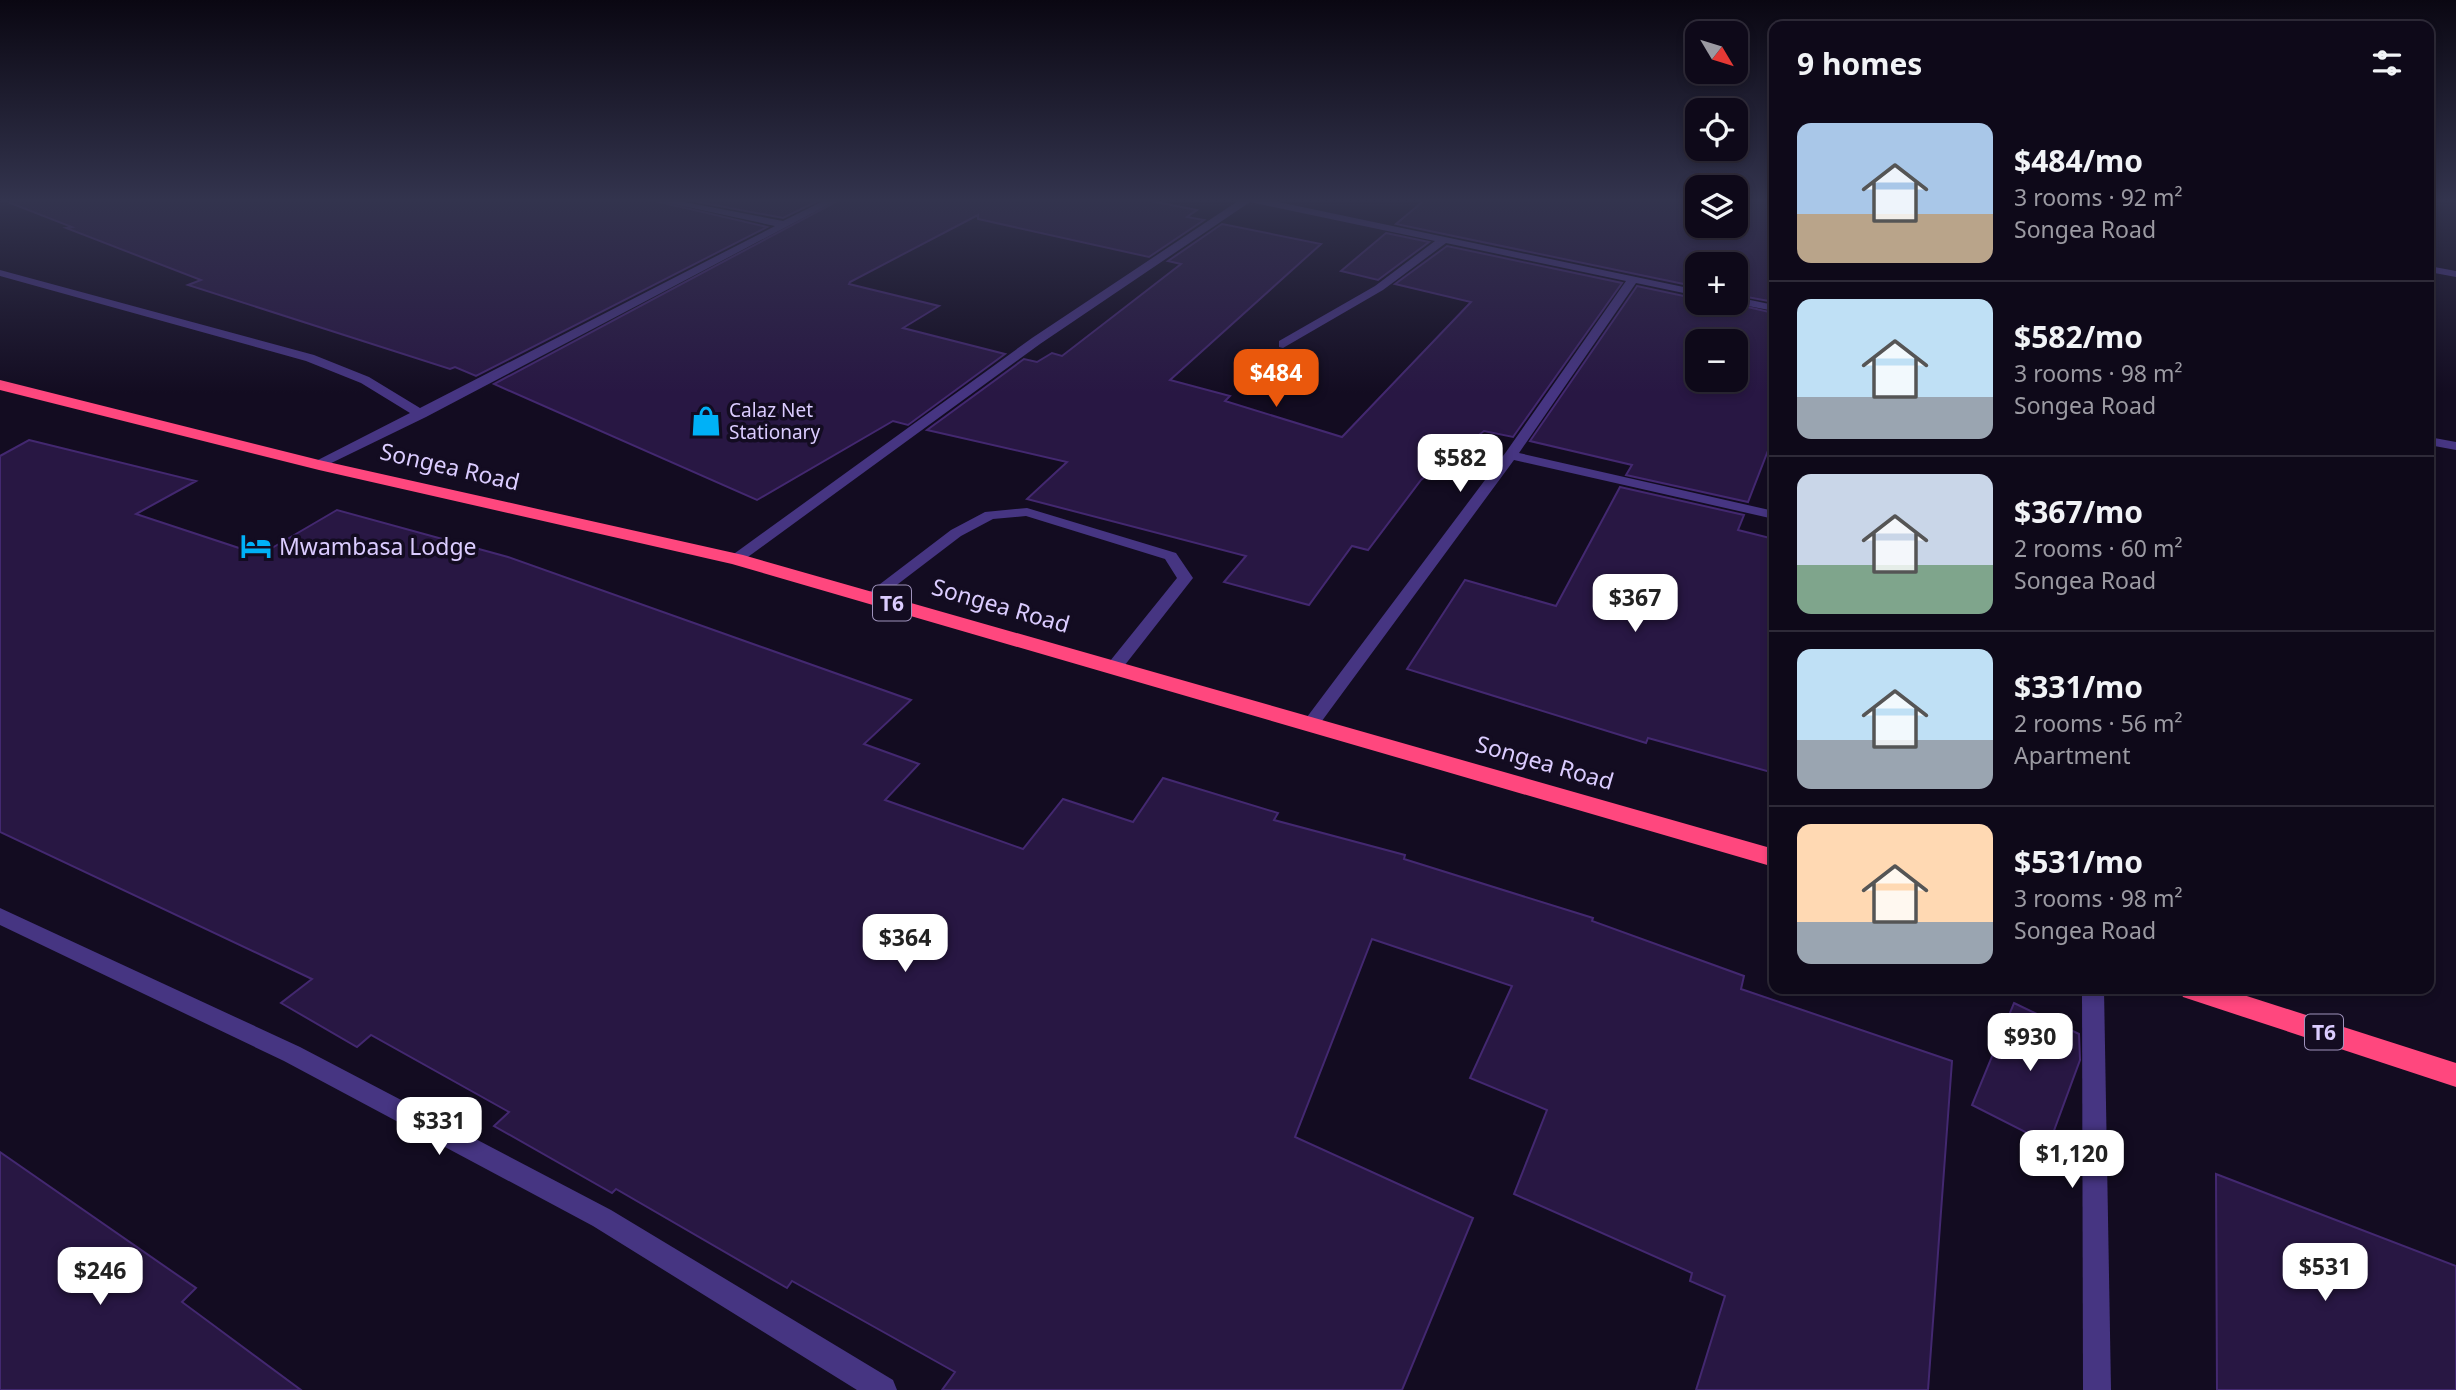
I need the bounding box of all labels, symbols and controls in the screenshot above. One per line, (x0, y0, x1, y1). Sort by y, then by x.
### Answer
north arrow (1685, 21, 1748, 84)
map controls (1685, 21, 1748, 392)
text: 9 homes (1797, 43, 1922, 84)
icon: filters (2368, 44, 2406, 82)
button: locate (1685, 98, 1748, 161)
text: $484/mo (2014, 140, 2143, 181)
icon: home (1853, 151, 1937, 235)
button: layers (1685, 175, 1748, 238)
text: 3 rooms · 92 m² (2014, 181, 2183, 213)
text: Songea Road (2014, 213, 2156, 245)
button: + (1685, 252, 1748, 315)
text: $582/mo (2014, 316, 2143, 357)
icon: home (1853, 327, 1937, 411)
button: − (1685, 329, 1748, 392)
pin: $484 (1235, 350, 1317, 409)
text: $484 (1250, 356, 1302, 388)
text: 3 rooms · 98 m² (2014, 357, 2183, 389)
text: Songea Road (2014, 389, 2156, 421)
place label: Calaz Net Stationary (729, 397, 820, 445)
shop icon: Calaz Net Stationary (689, 404, 723, 438)
street label: Songea Road (377, 434, 523, 498)
pin: $582 (1419, 434, 1501, 494)
text: $582 (1434, 441, 1486, 473)
text: $367/mo (2014, 491, 2143, 532)
icon: home (1853, 502, 1937, 586)
hotel icon: Mwambasa Lodge (239, 529, 273, 563)
place label: Mwambasa Lodge (279, 530, 477, 562)
text: 2 rooms · 60 m² (2014, 532, 2183, 564)
text: Songea Road (2014, 564, 2156, 596)
street label: Songea Road (928, 570, 1074, 640)
pin: $367 (1594, 574, 1676, 634)
text: $367 (1609, 581, 1661, 613)
road number: T6 (873, 586, 911, 620)
text: $331/mo (2014, 666, 2143, 707)
icon: home (1853, 677, 1937, 761)
text: 2 rooms · 56 m² (2014, 707, 2183, 739)
street label: Songea Road (1472, 727, 1618, 797)
text: Apartment (2014, 739, 2131, 771)
text: $531/mo (2014, 841, 2143, 882)
icon: home (1853, 852, 1937, 936)
text: 3 rooms · 98 m² (2014, 882, 2183, 914)
pin: $364 (864, 914, 946, 974)
text: Songea Road (2014, 914, 2156, 946)
text: $364 (879, 921, 931, 953)
pin: $930 (1989, 1014, 2071, 1073)
road number: T6 (2305, 1014, 2343, 1050)
text: $930 (2004, 1020, 2056, 1052)
pin: $331 (398, 1098, 480, 1157)
text: $331 (413, 1104, 465, 1136)
pin: $1,120 (2015, 1130, 2129, 1190)
text: $1,120 (2036, 1137, 2108, 1169)
pin: $531 (2284, 1244, 2366, 1303)
pin: $246 (59, 1248, 141, 1307)
text: $531 (2299, 1250, 2351, 1282)
text: $246 (74, 1254, 126, 1286)

